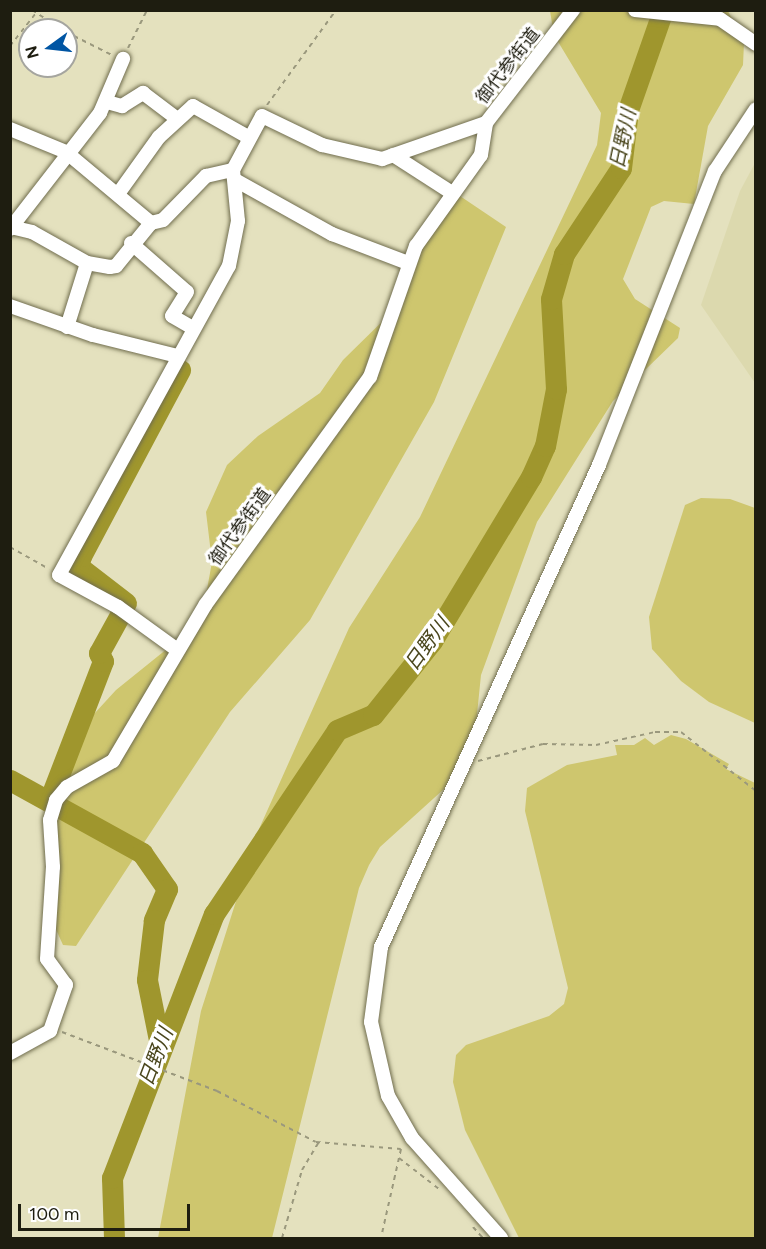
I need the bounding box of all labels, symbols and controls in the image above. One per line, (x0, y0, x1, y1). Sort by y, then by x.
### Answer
north arrow (18, 18, 78, 78)
street label: 御代参街道 (472, 24, 544, 108)
text: N (21, 44, 43, 61)
water label: 日野川 (605, 107, 641, 171)
street label: 御代参街道 (205, 484, 275, 570)
water label: 日野川 (400, 613, 454, 675)
water label: 日野川 (134, 1025, 178, 1089)
scale bar (21, 1192, 194, 1230)
text: 100 m (29, 1203, 79, 1225)

